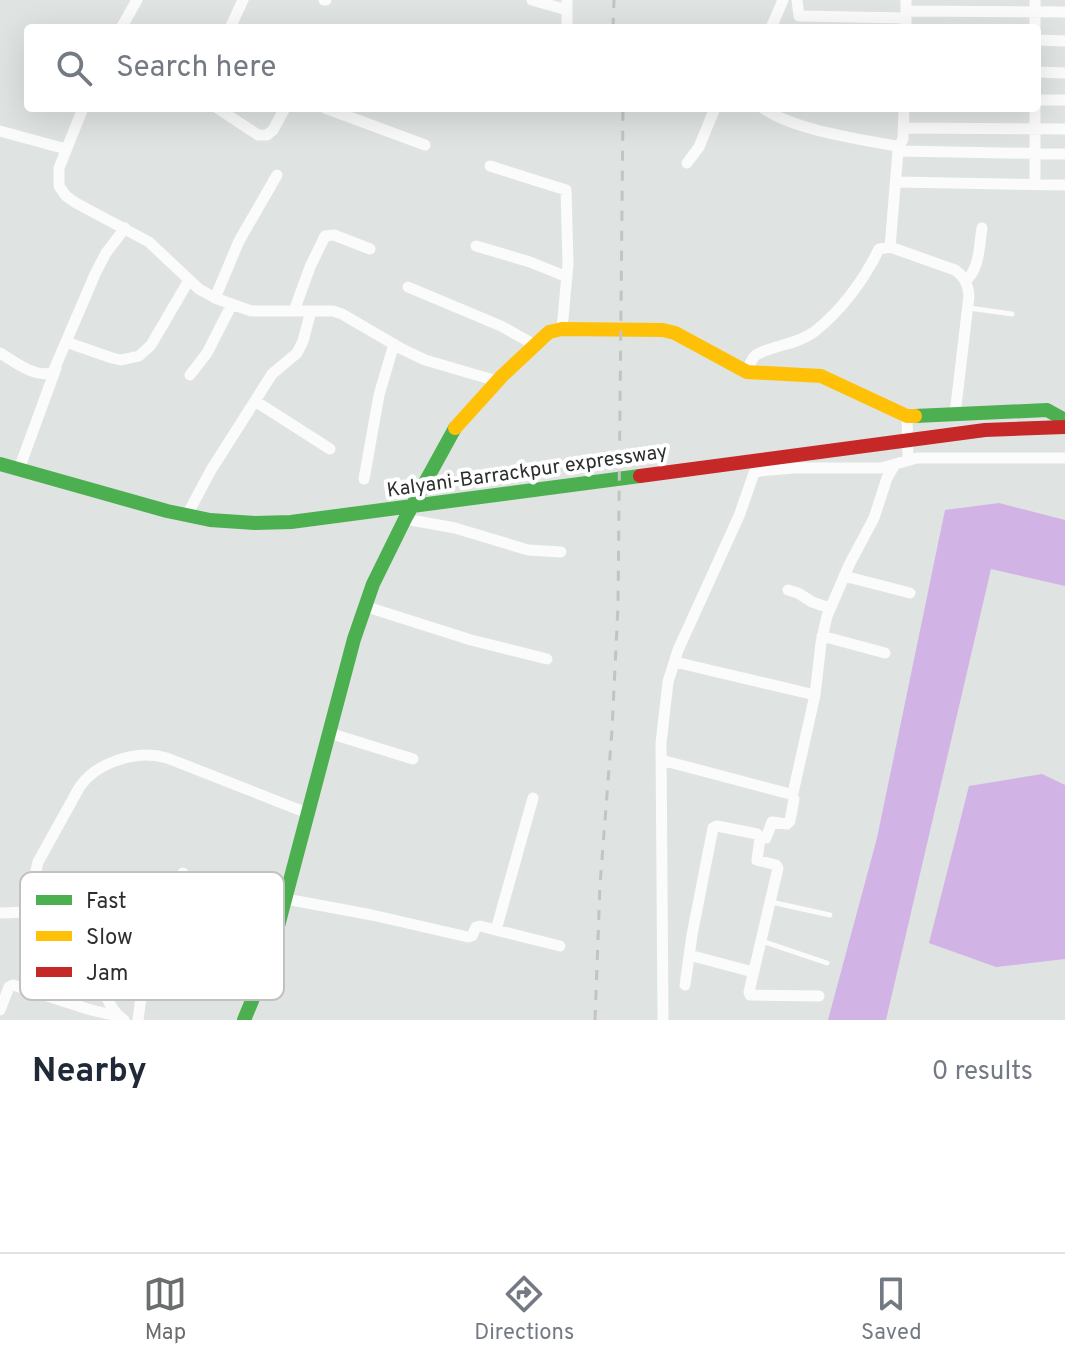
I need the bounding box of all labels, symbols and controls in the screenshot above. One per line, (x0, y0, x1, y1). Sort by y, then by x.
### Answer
search box (24, 24, 1041, 112)
icon: search (52, 46, 96, 90)
text: Search here (116, 50, 276, 87)
street label: Kalyani-Barrackpur expressway (385, 439, 669, 505)
legend (20, 872, 284, 1000)
text: Fast (86, 889, 127, 916)
text: Slow (86, 925, 133, 952)
text: Jam (86, 961, 129, 988)
text: Nearby (32, 1051, 147, 1094)
text: 0 results (932, 1056, 1033, 1089)
tab: Map (143, 1272, 187, 1347)
tab: Directions (474, 1272, 574, 1347)
tab: Saved (861, 1272, 922, 1347)

